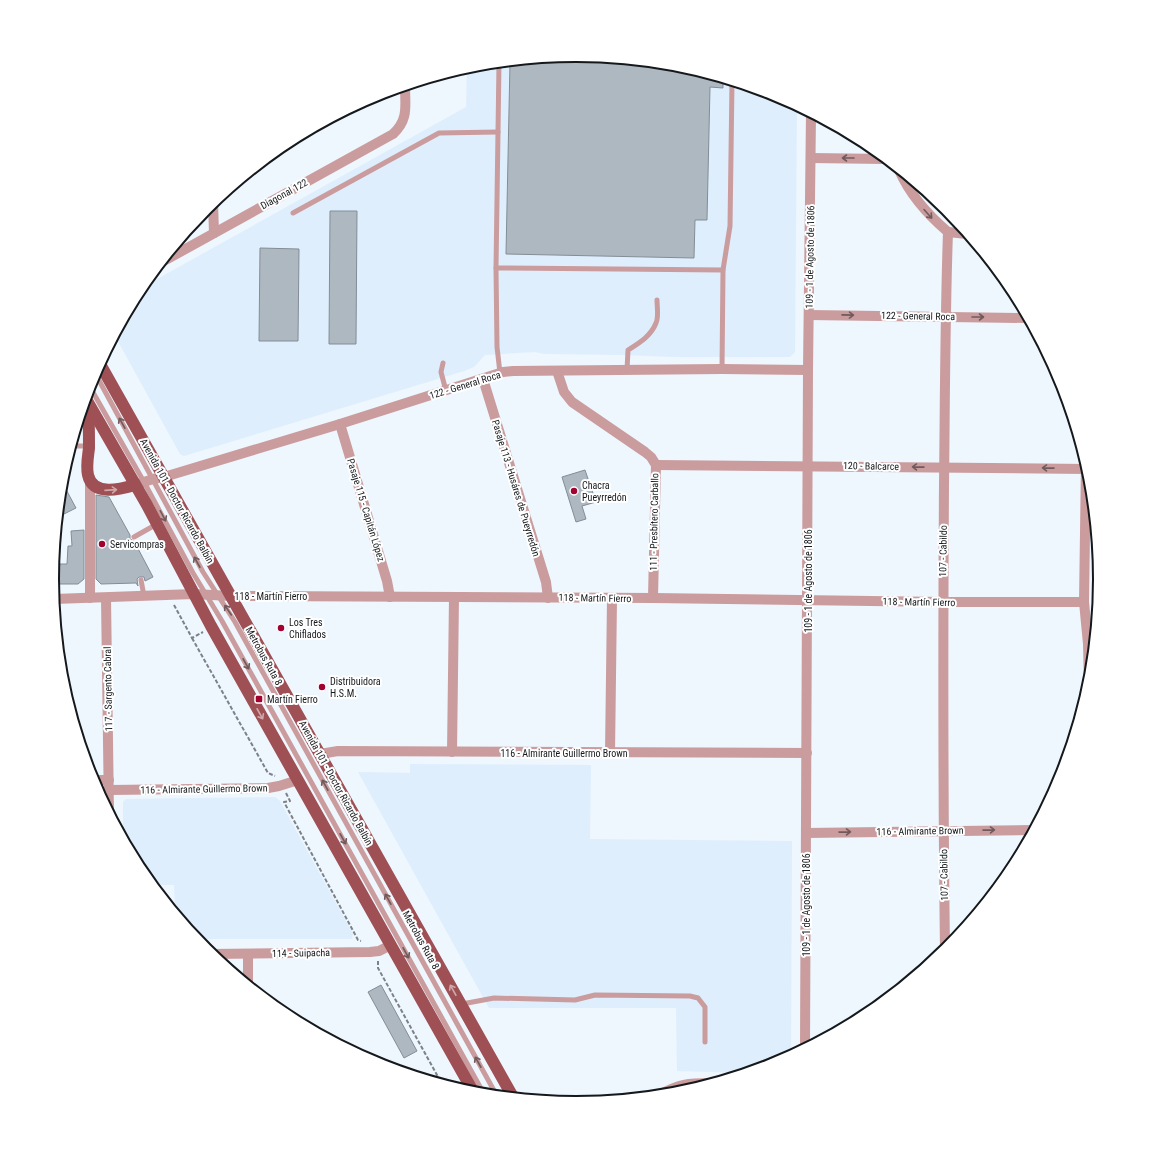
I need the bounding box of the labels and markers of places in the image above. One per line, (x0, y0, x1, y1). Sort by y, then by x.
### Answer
place label: Chacra Pueyrredón (582, 480, 627, 503)
marker: Chacra Pueyrredón (569, 486, 579, 496)
marker: Servicompras (97, 539, 107, 549)
place label: Servicompras (110, 539, 164, 550)
place label: Los Tres Chiflados (289, 617, 327, 640)
marker: Los Tres Chiflados (276, 623, 286, 633)
place label: Distribuidora H.S.M. (330, 676, 381, 699)
marker: Distribuidora H.S.M. (317, 682, 327, 692)
marker: Martín Fierro (254, 694, 264, 704)
place label: Martín Fierro (267, 694, 318, 705)

